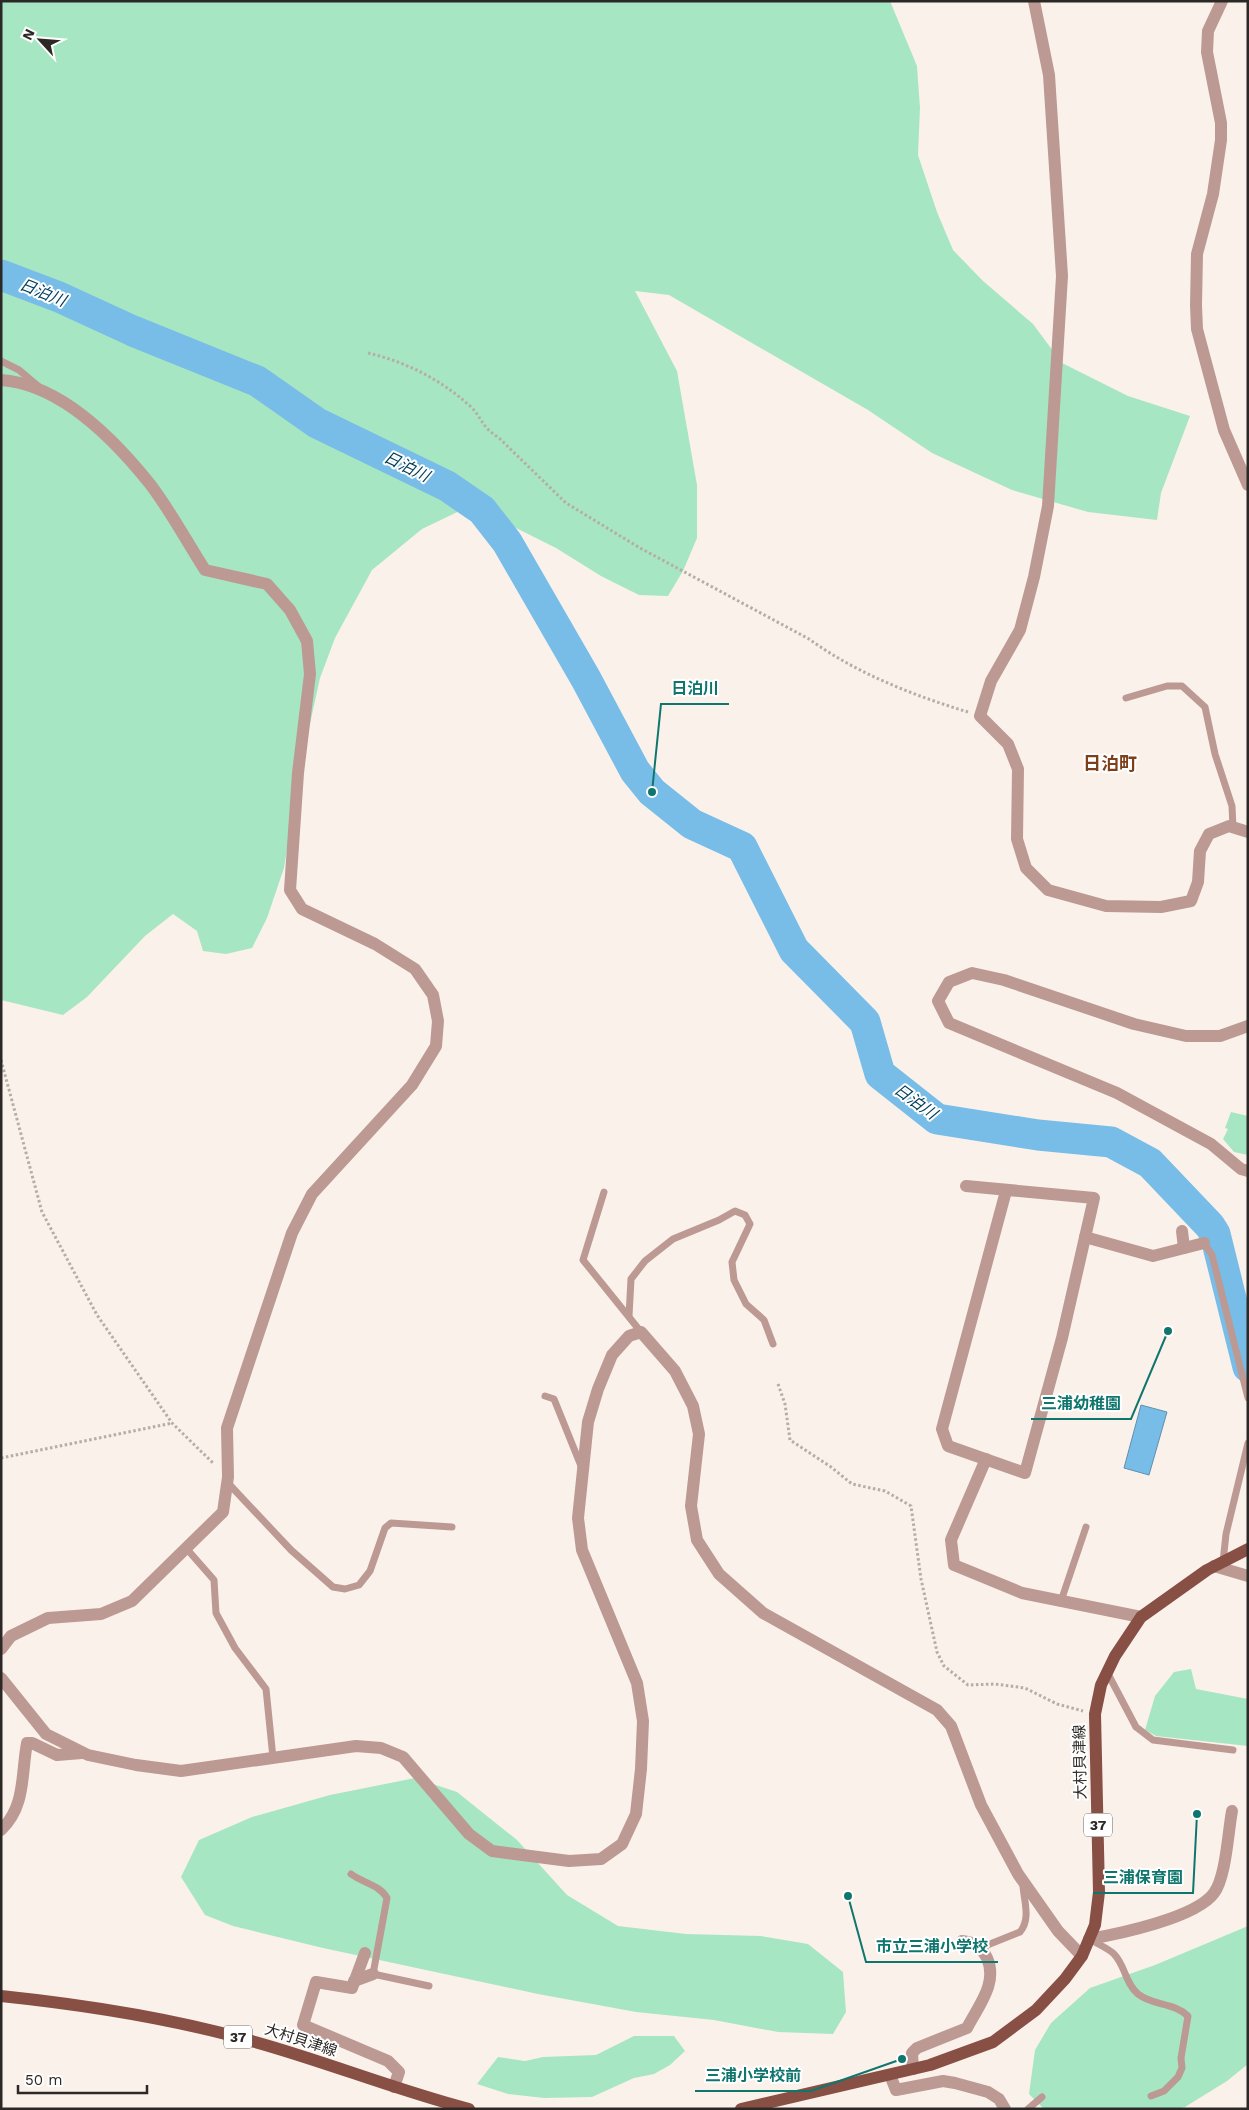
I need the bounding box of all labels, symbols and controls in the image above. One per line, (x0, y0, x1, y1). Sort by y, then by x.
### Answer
north arrow (15, 15, 65, 65)
text: N (19, 26, 38, 42)
water label: 日泊川 (17, 275, 70, 311)
water label: 日泊川 (381, 447, 434, 486)
callout: 日泊川 (661, 673, 729, 704)
text: 日泊川 (671, 679, 719, 698)
district label: 日泊町 (1083, 753, 1137, 774)
water label: 日泊川 (891, 1080, 942, 1124)
callout: 三浦幼稚園 (1031, 1388, 1131, 1419)
text: 三浦幼稚園 (1041, 1394, 1121, 1413)
street label: 大村貝津線 (1070, 1724, 1090, 1800)
road number: 37 (1084, 1814, 1112, 1836)
callout: 三浦保育園 (1093, 1862, 1193, 1893)
text: 三浦保育園 (1103, 1868, 1183, 1887)
callout: 市立三浦小学校 (866, 1931, 998, 1962)
text: 市立三浦小学校 (876, 1937, 988, 1956)
street label: 大村貝津線 (263, 2020, 339, 2060)
road number: 37 (224, 2025, 252, 2048)
callout: 三浦小学校前 (695, 2060, 811, 2091)
scale bar (18, 2062, 146, 2094)
text: 三浦小学校前 (705, 2066, 801, 2085)
text: 50 m (25, 2071, 62, 2089)

